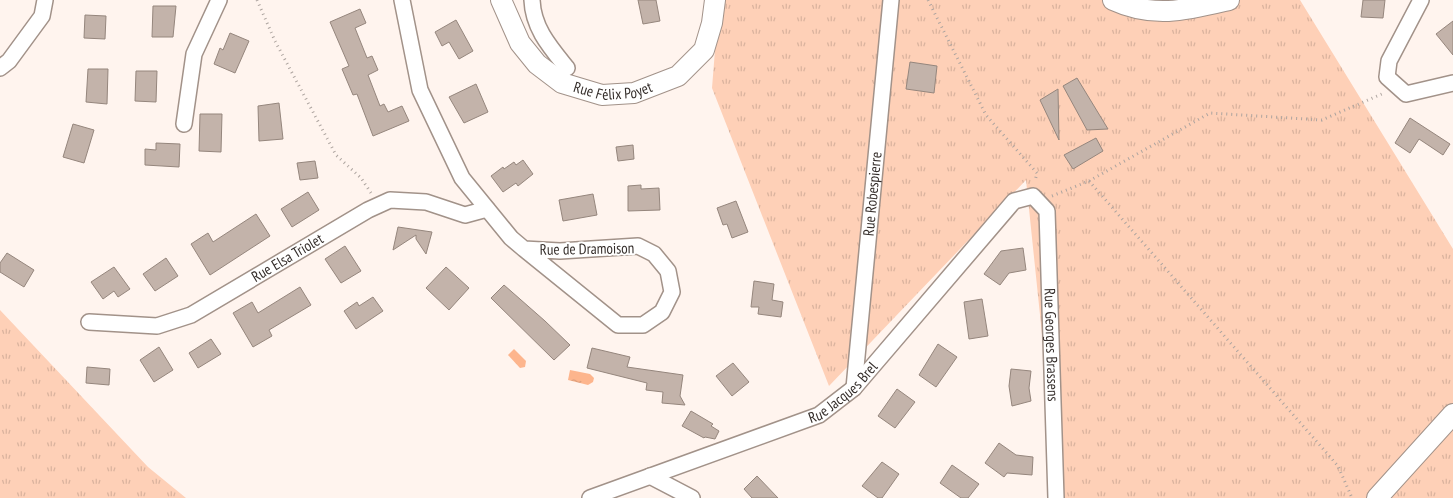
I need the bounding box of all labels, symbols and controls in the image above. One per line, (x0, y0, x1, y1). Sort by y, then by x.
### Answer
street label: Rue Félix Poyet (571, 77, 655, 104)
street label: Rue Robespierre (859, 151, 885, 237)
street label: Rue Elsa Triolet (248, 229, 326, 286)
street label: Rue de Dramoison (540, 238, 634, 259)
street label: Rue Georges Brassens (1040, 288, 1063, 402)
street label: Rue Jacques Brel (806, 357, 882, 427)

